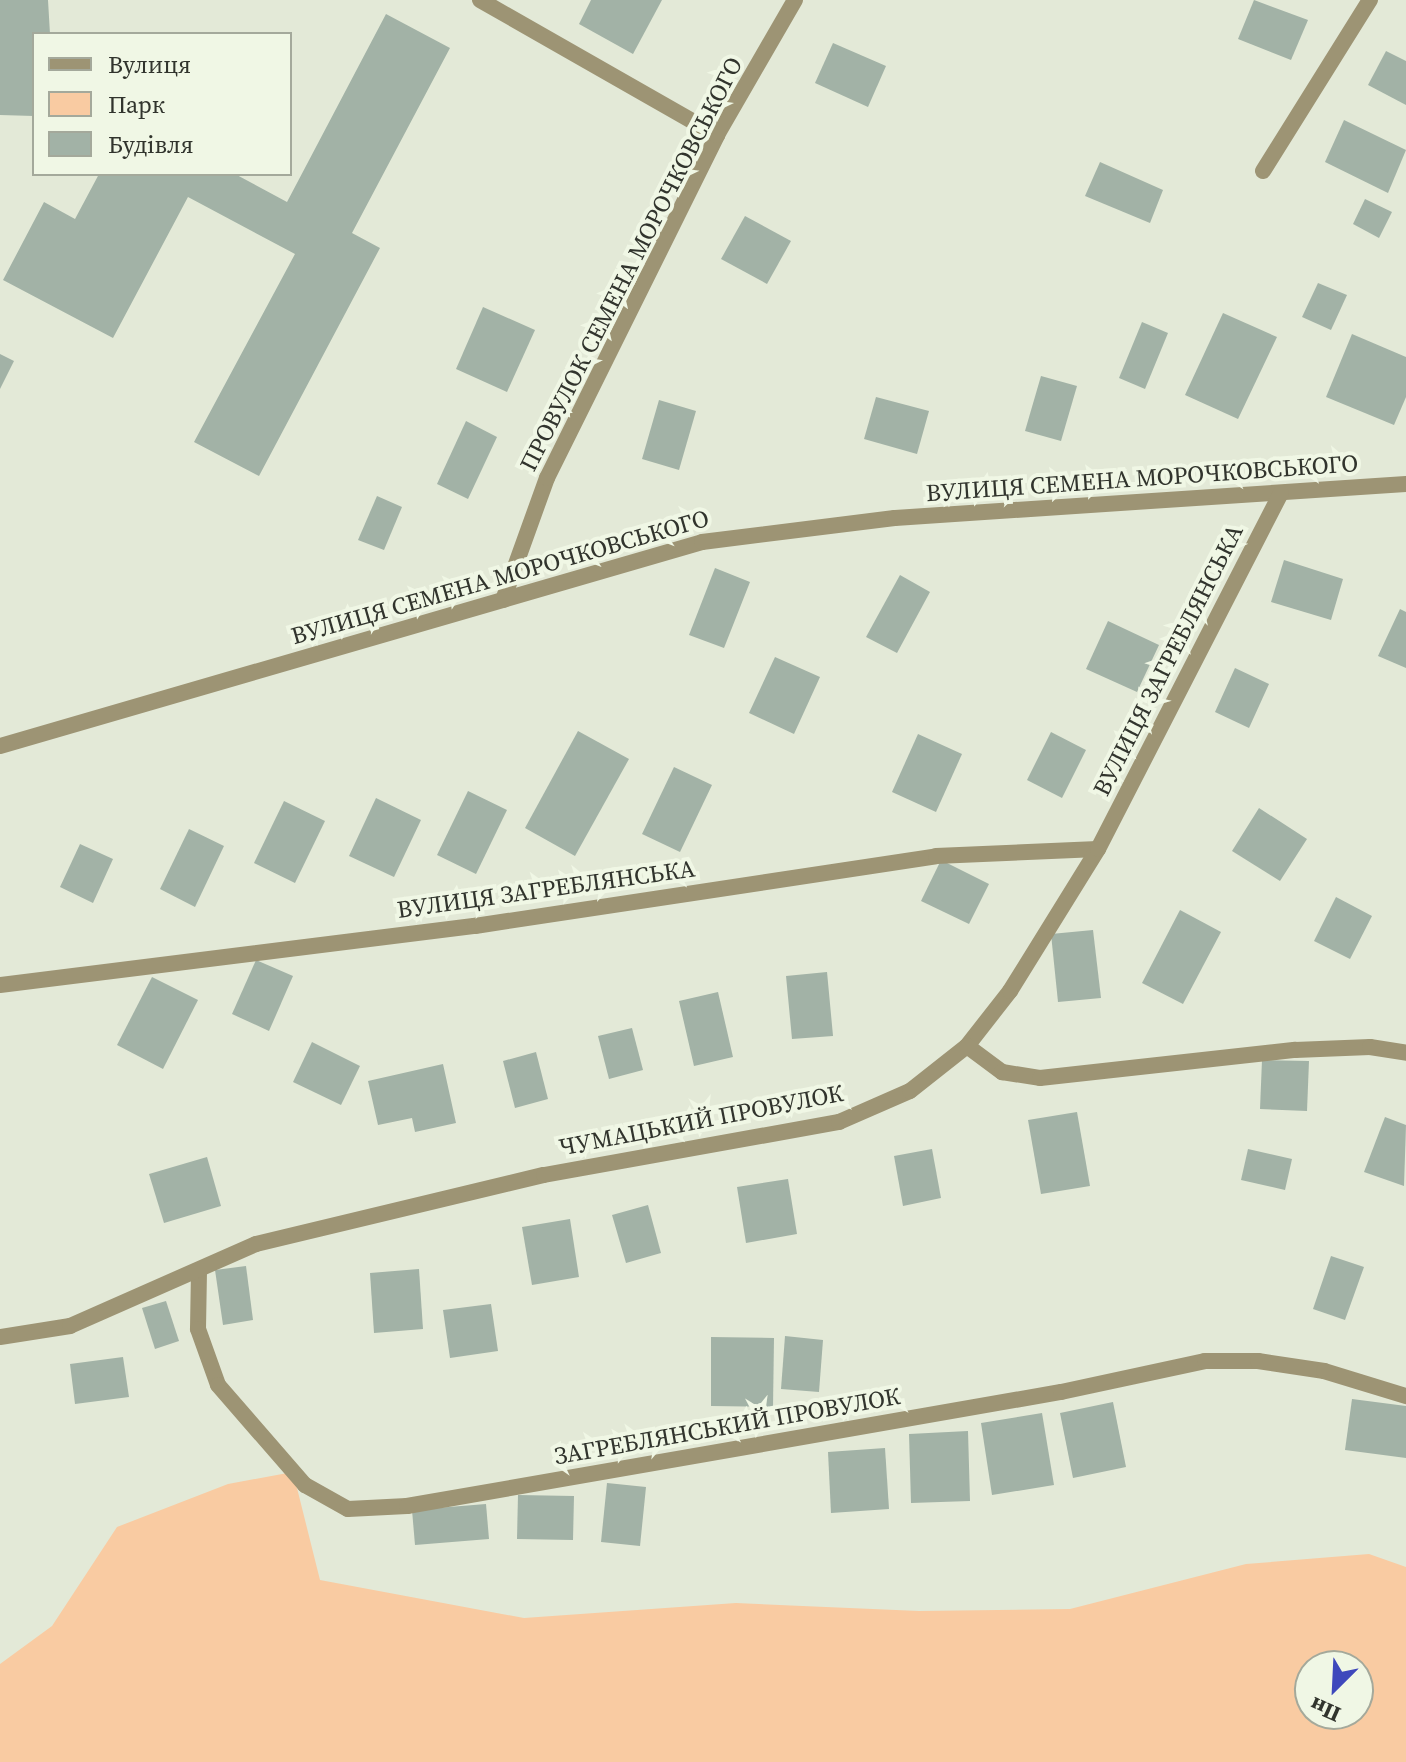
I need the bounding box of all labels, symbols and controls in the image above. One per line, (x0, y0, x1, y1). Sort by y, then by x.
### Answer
legend (32, 32, 292, 176)
text: Вулиця (108, 48, 191, 81)
street label: ПРОВУЛОК СЕМЕНА МОРОЧКОВСЬКОГО (514, 52, 748, 476)
text: Парк (108, 88, 165, 121)
text: Будівля (108, 128, 193, 161)
street label: ВУЛИЦЯ СЕМЕНА МОРОЧКОВСЬКОГО (925, 449, 1359, 507)
street label: ВУЛИЦЯ СЕМЕНА МОРОЧКОВСЬКОГО (288, 503, 712, 651)
street label: ВУЛИЦЯ ЗАГРЕБЛЯНСЬКА (1087, 519, 1249, 801)
street label: ВУЛИЦЯ ЗАГРЕБЛЯНСЬКА (395, 854, 697, 924)
street label: ЧУМАЦЬКИЙ ПРОВУЛОК (556, 1078, 846, 1162)
street label: ЗАГРЕБЛЯНСЬКИЙ ПРОВУЛОК (552, 1381, 902, 1471)
north arrow (1294, 1650, 1374, 1730)
text: Пн (1305, 1690, 1345, 1730)

